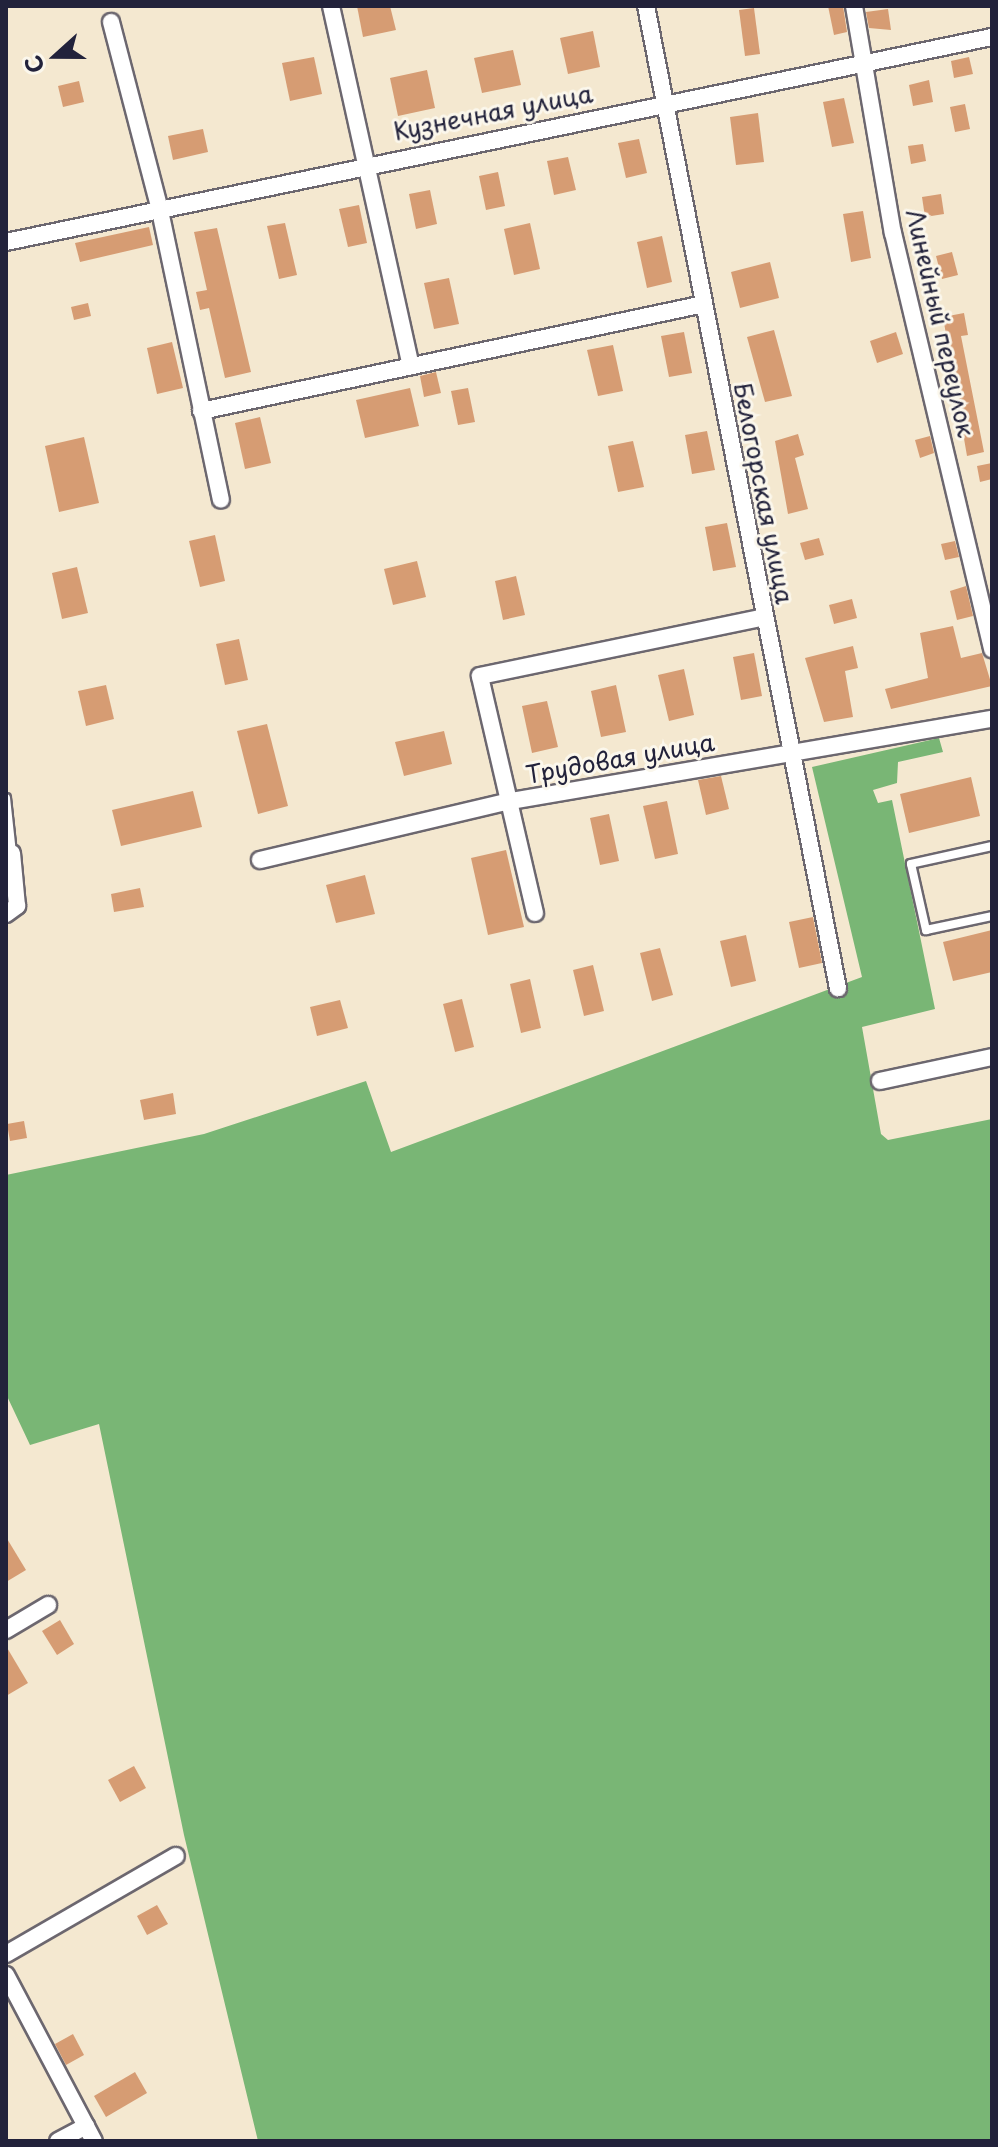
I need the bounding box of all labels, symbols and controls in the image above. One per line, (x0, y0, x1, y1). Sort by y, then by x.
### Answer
north arrow (16, 16, 96, 96)
text: С (15, 51, 51, 78)
street label: Кузнечная улица (390, 78, 596, 146)
street label: Линейный переулок (901, 206, 981, 440)
street label: Белогорская улица (728, 379, 800, 607)
street label: Трудовая улица (523, 727, 717, 789)

